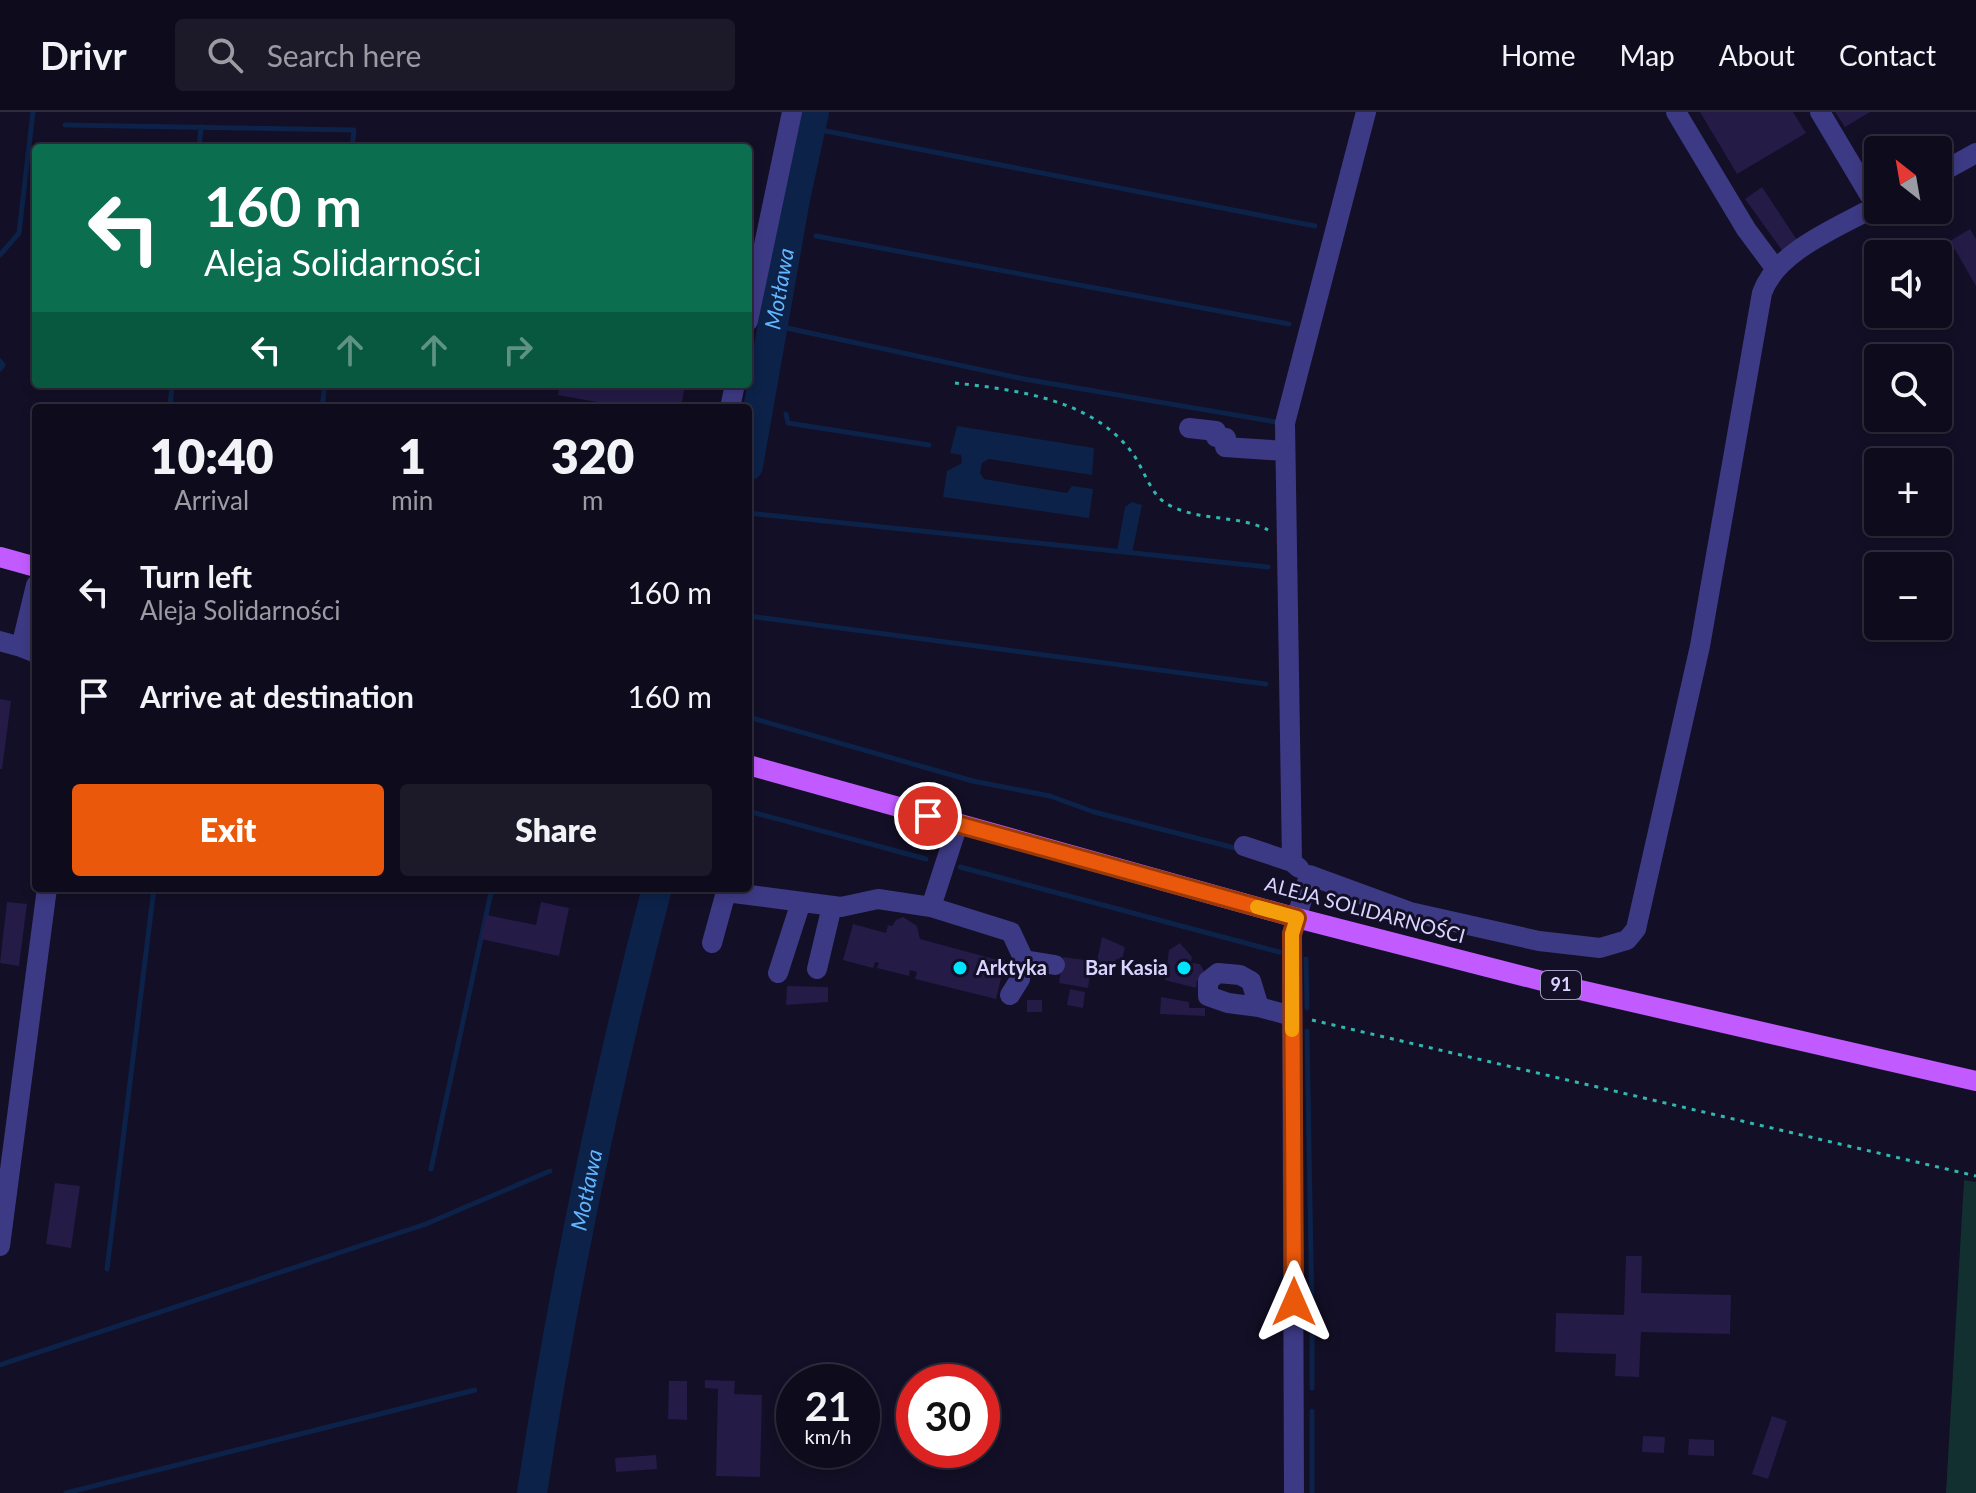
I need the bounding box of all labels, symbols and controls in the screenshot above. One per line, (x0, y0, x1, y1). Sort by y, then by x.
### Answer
search box (175, 19, 735, 91)
text: Drivr (40, 32, 127, 78)
icon: search (203, 33, 247, 77)
text: Search here (267, 37, 421, 73)
text: Home (1501, 38, 1576, 72)
text: Map (1620, 38, 1675, 72)
text: About (1719, 38, 1795, 72)
text: Contact (1839, 38, 1936, 72)
north arrow (1864, 136, 1952, 224)
map controls (1864, 136, 1952, 640)
text: 160 m (204, 172, 362, 239)
icon: left (72, 176, 176, 280)
text: Aleja Solidarności (204, 240, 482, 284)
button: sound (1864, 240, 1952, 328)
water label: Motława (758, 246, 799, 331)
icon: left (244, 328, 288, 372)
icon: ahead (328, 328, 372, 372)
icon: ahead (412, 328, 456, 372)
icon: right (496, 328, 540, 372)
button: search (1864, 344, 1952, 432)
text: 10:40 (150, 427, 274, 484)
text: 1 (398, 427, 426, 484)
text: 320 (551, 427, 634, 484)
button: + (1864, 448, 1952, 536)
text: Arrival (174, 484, 249, 516)
text: min (391, 484, 433, 516)
text: m (582, 484, 603, 516)
button: − (1864, 552, 1952, 640)
text: Turn left (140, 558, 252, 594)
icon: left (72, 570, 116, 614)
text: 160 m (627, 574, 712, 610)
text: Aleja Solidarności (140, 594, 341, 626)
icon: arrive (72, 674, 116, 718)
text: Arrive at destination (140, 678, 414, 714)
text: 160 m (627, 678, 712, 714)
pin (894, 782, 962, 850)
button: Exit (72, 784, 384, 876)
button: Share (400, 784, 712, 876)
icon: arrive (906, 794, 950, 838)
street label: ALEJA SOLIDARNOŚCI (1263, 871, 1468, 947)
place label: Arktyka (975, 955, 1047, 979)
place label: Bar Kasia (1085, 955, 1168, 979)
marker: Arktyka (951, 959, 969, 977)
marker: Bar Kasia (1175, 959, 1193, 977)
road number: 91 (1541, 971, 1581, 999)
water label: Motława (564, 1147, 608, 1233)
position arrow (1252, 1260, 1336, 1344)
speed limit sign: 30 (896, 1364, 1000, 1468)
text: 21 (805, 1382, 851, 1430)
text: km/h (805, 1424, 851, 1448)

